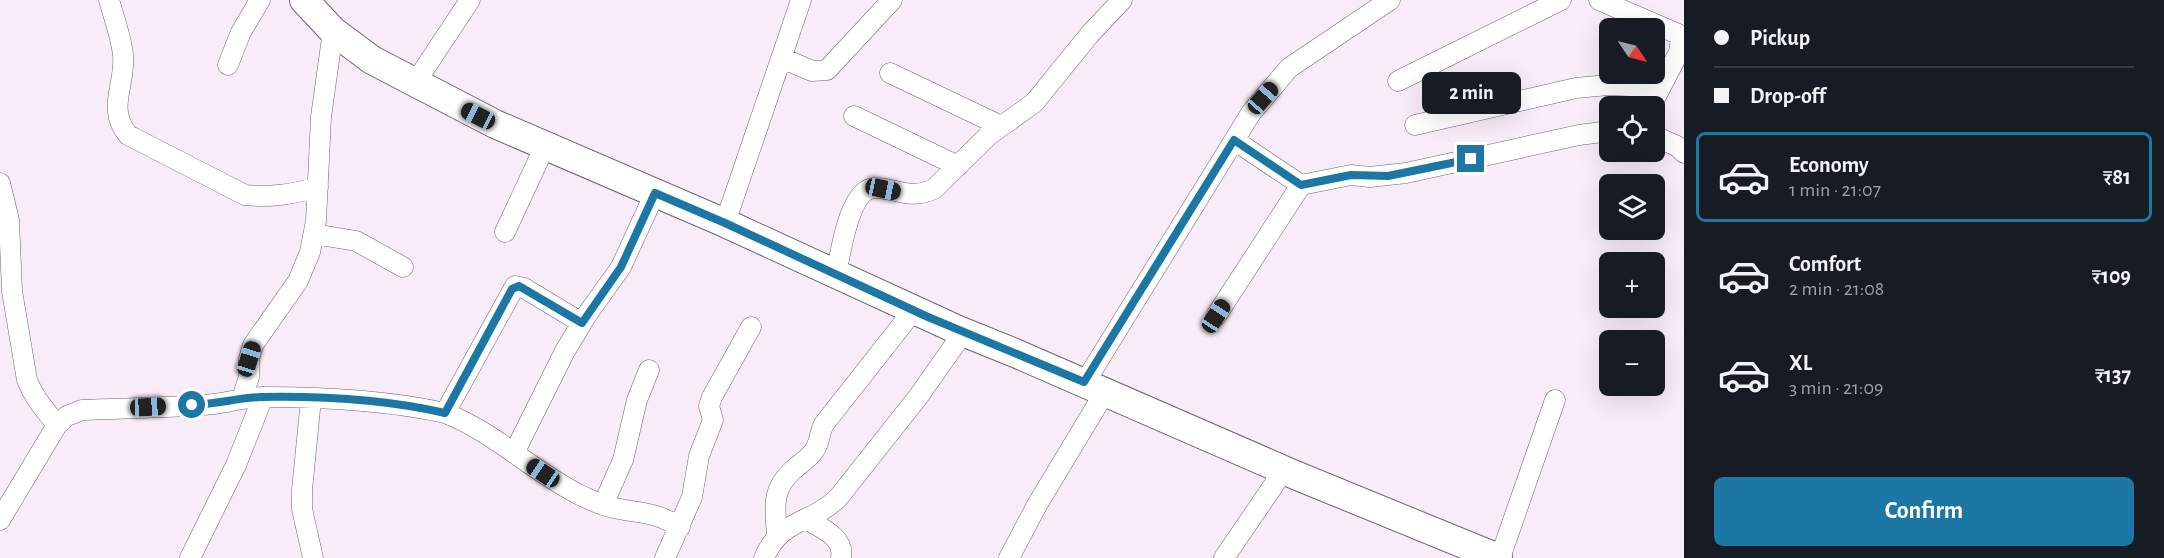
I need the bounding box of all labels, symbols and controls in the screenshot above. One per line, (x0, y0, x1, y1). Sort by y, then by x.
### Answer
north arrow (1599, 18, 1665, 84)
map controls (1599, 18, 1665, 396)
text: Pickup (1750, 27, 1810, 49)
callout: 2 min (1422, 72, 1520, 114)
car (1244, 79, 1282, 117)
text: 2 min (1449, 83, 1494, 103)
text: Drop-off (1750, 85, 1826, 107)
button: locate (1599, 96, 1665, 162)
car (458, 100, 498, 132)
route end (1457, 145, 1484, 172)
icon: car (1717, 150, 1771, 204)
text: Economy (1789, 154, 1869, 176)
text: ₹81 (2103, 166, 2131, 188)
button: layers (1599, 174, 1665, 240)
car (864, 176, 902, 202)
text: 1 min · 21:07 (1789, 180, 1881, 200)
icon: car (1717, 249, 1771, 303)
button: + (1599, 252, 1665, 318)
text: Comfort (1789, 253, 1861, 275)
text: ₹109 (2092, 265, 2131, 287)
text: 2 min · 21:08 (1789, 279, 1884, 299)
car (1199, 296, 1233, 336)
button: − (1599, 330, 1665, 396)
car (235, 339, 263, 379)
icon: car (1717, 348, 1771, 402)
text: XL (1789, 352, 1812, 374)
text: ₹137 (2095, 364, 2131, 386)
text: 3 min · 21:09 (1789, 378, 1883, 398)
route start (178, 391, 205, 418)
car (130, 397, 166, 417)
car (523, 455, 563, 491)
button: Confirm (1714, 477, 2134, 546)

